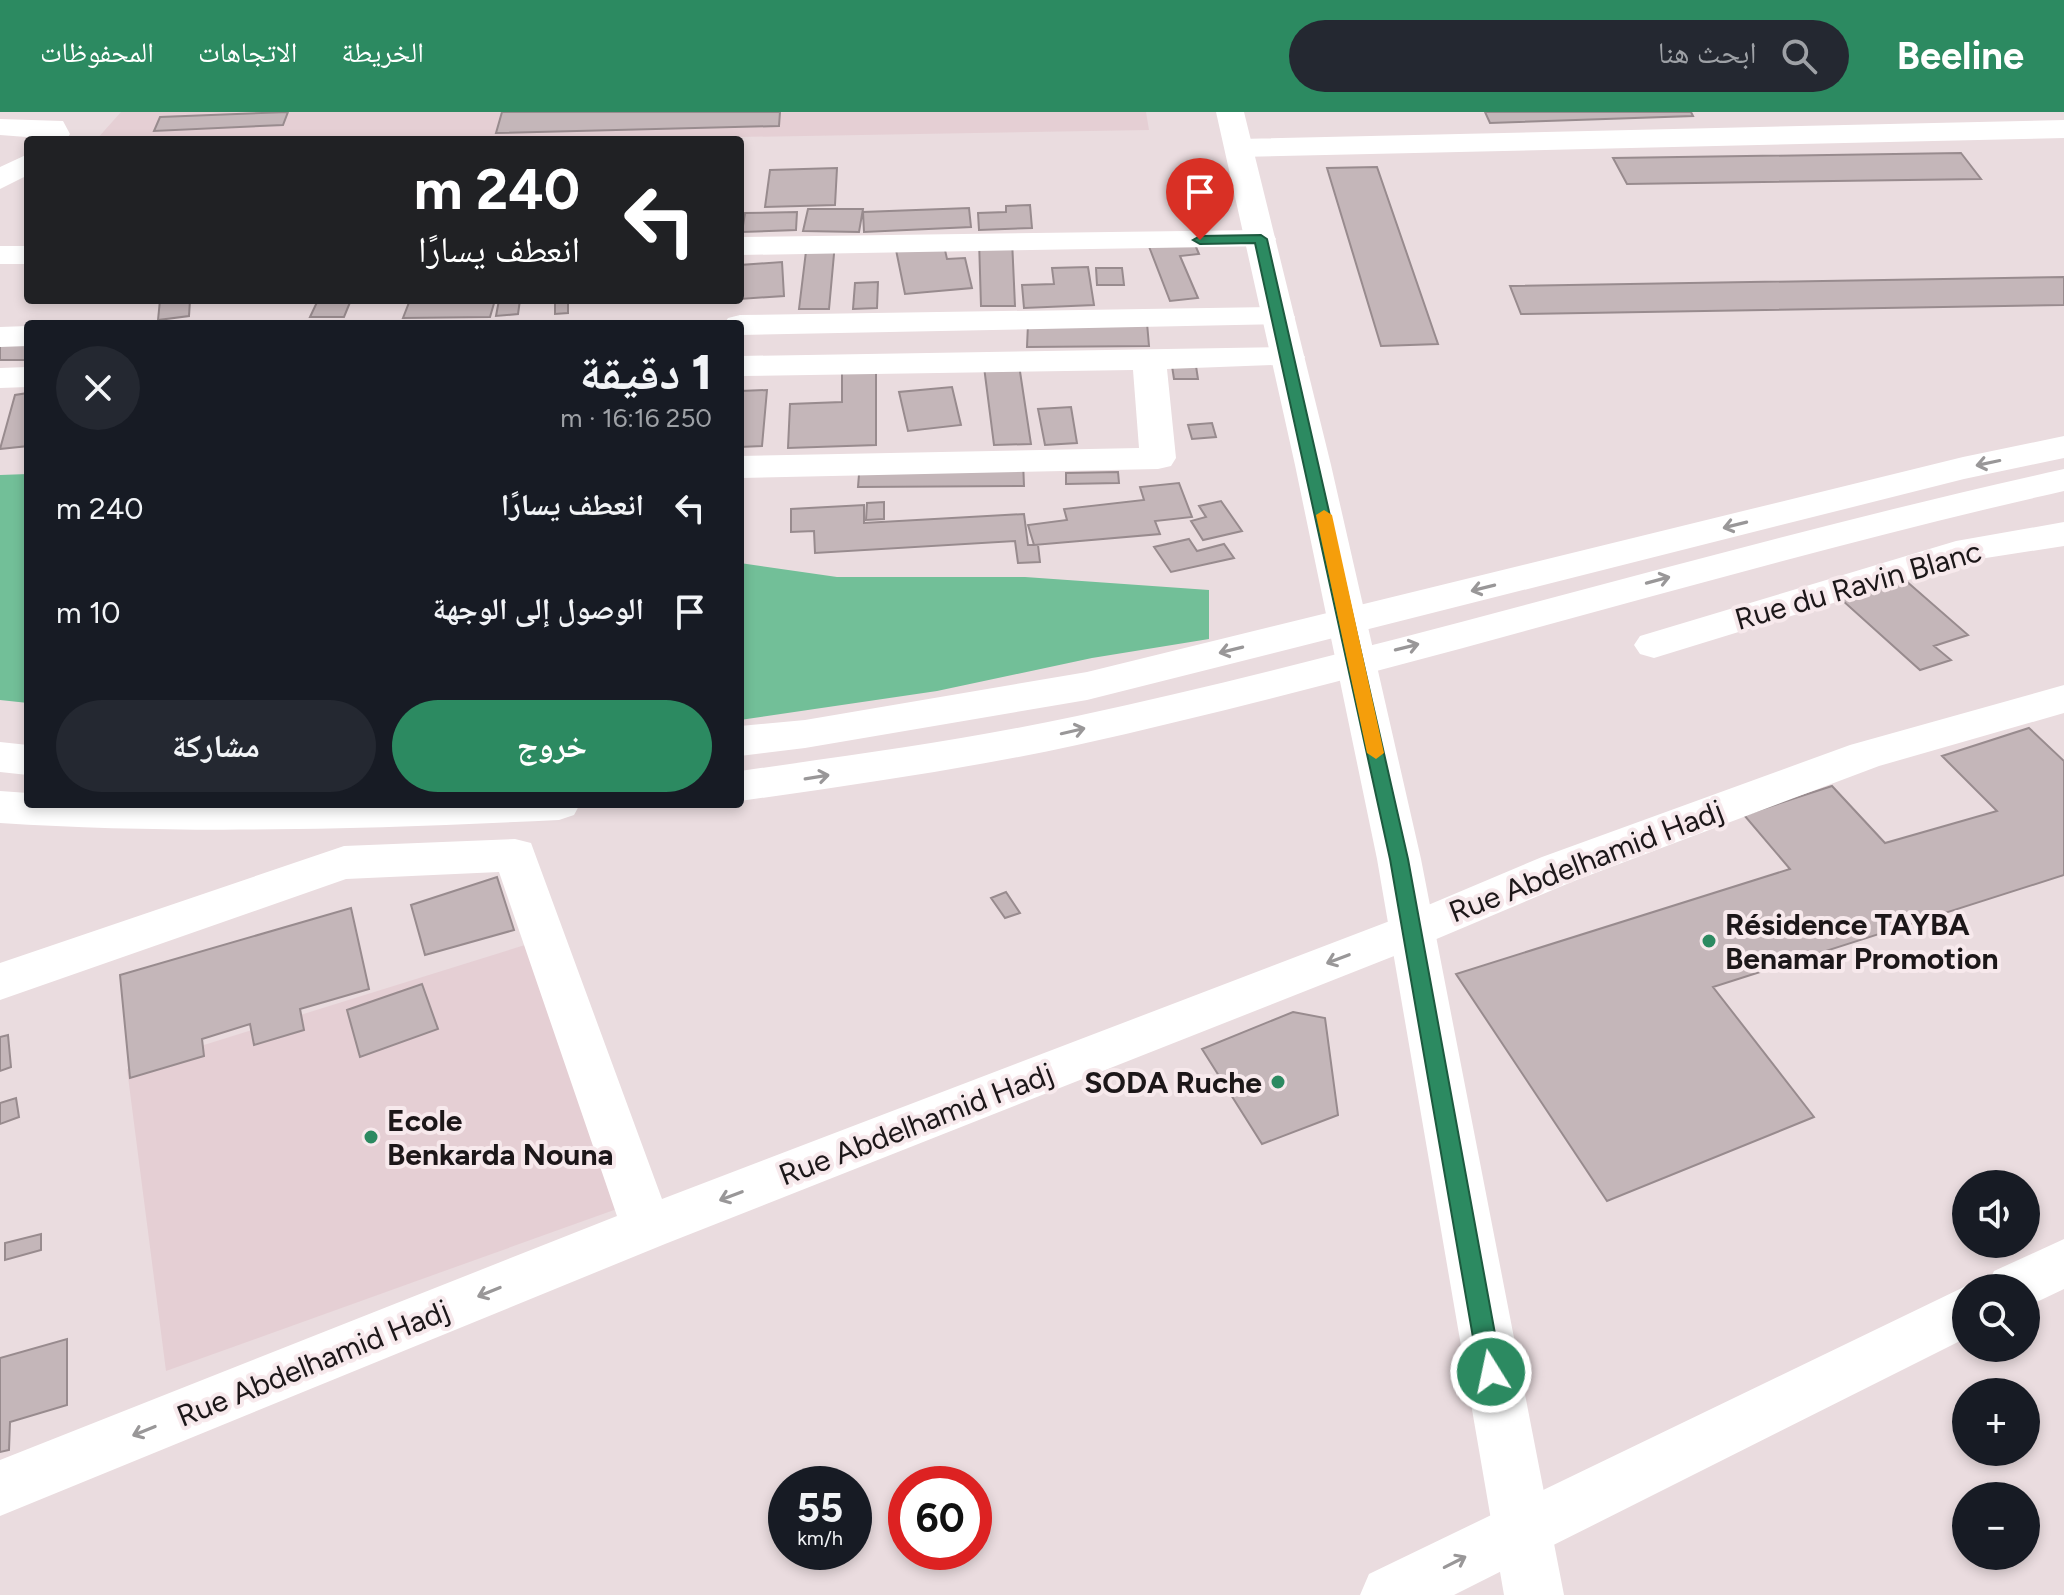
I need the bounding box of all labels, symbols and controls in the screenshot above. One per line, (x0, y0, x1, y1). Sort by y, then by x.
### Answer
search box (1289, 20, 1849, 92)
text: Beeline (1897, 33, 2024, 79)
text: ابحث هنا (1658, 34, 1757, 71)
icon: search (1777, 34, 1821, 78)
text: المحفوظات (40, 35, 154, 69)
text: الاتجاهات (198, 35, 297, 69)
text: الخريطة (341, 35, 424, 69)
text: 240 m (414, 156, 580, 223)
pin (1166, 158, 1234, 240)
icon: left (608, 168, 712, 272)
icon: arrive (1178, 170, 1222, 214)
text: انعطف يسارًا (418, 228, 580, 271)
text: 1 دقيقة (580, 343, 712, 401)
button: close (56, 346, 140, 430)
text: 250 m · 16:16 (560, 402, 712, 434)
one-way arrow (1975, 456, 2001, 471)
text: انعطف يسارًا (501, 486, 644, 523)
icon: left (668, 486, 712, 530)
text: 240 m (56, 490, 144, 527)
one-way arrow (1723, 518, 1749, 533)
street label: Rue du Ravin Blanc (1730, 532, 1986, 638)
one-way arrow (1645, 572, 1671, 587)
one-way arrow (1470, 581, 1496, 596)
text: الوصول إلى الوجهة (432, 590, 644, 627)
icon: arrive (668, 590, 712, 634)
text: 10 m (56, 594, 121, 631)
one-way arrow (1393, 638, 1419, 653)
one-way arrow (1218, 644, 1244, 659)
button: مشاركة (56, 700, 376, 792)
button: خروج (392, 700, 712, 792)
one-way arrow (1060, 723, 1086, 738)
one-way arrow (804, 769, 830, 784)
street label: Rue Abdelhamid Hadj (1444, 792, 1728, 930)
place label: Résidence TAYBA Benamar Promotion (1725, 906, 1998, 977)
marker: Résidence TAYBA Benamar Promotion (1700, 932, 1718, 950)
one-way arrow (1326, 953, 1351, 967)
street label: Rue Abdelhamid Hadj (774, 1055, 1058, 1193)
place label: SODA Ruche (1084, 1064, 1262, 1101)
marker: SODA Ruche (1269, 1073, 1287, 1091)
place label: Ecole Benkarda Nouna (387, 1102, 613, 1173)
marker: Ecole Benkarda Nouna (362, 1128, 380, 1146)
map controls (1952, 1170, 2040, 1570)
button: sound (1952, 1170, 2040, 1258)
one-way arrow (719, 1190, 744, 1204)
button: search (1952, 1274, 2040, 1362)
one-way arrow (477, 1286, 502, 1300)
street label: Rue Abdelhamid Hadj (171, 1291, 455, 1435)
position arrow (1449, 1330, 1533, 1414)
button: + (1952, 1378, 2040, 1466)
one-way arrow (132, 1424, 157, 1439)
speed limit sign: 60 (888, 1466, 992, 1570)
button: − (1952, 1482, 2040, 1570)
text: 55 (797, 1484, 843, 1532)
text: km/h (797, 1526, 843, 1550)
one-way arrow (1442, 1554, 1466, 1570)

